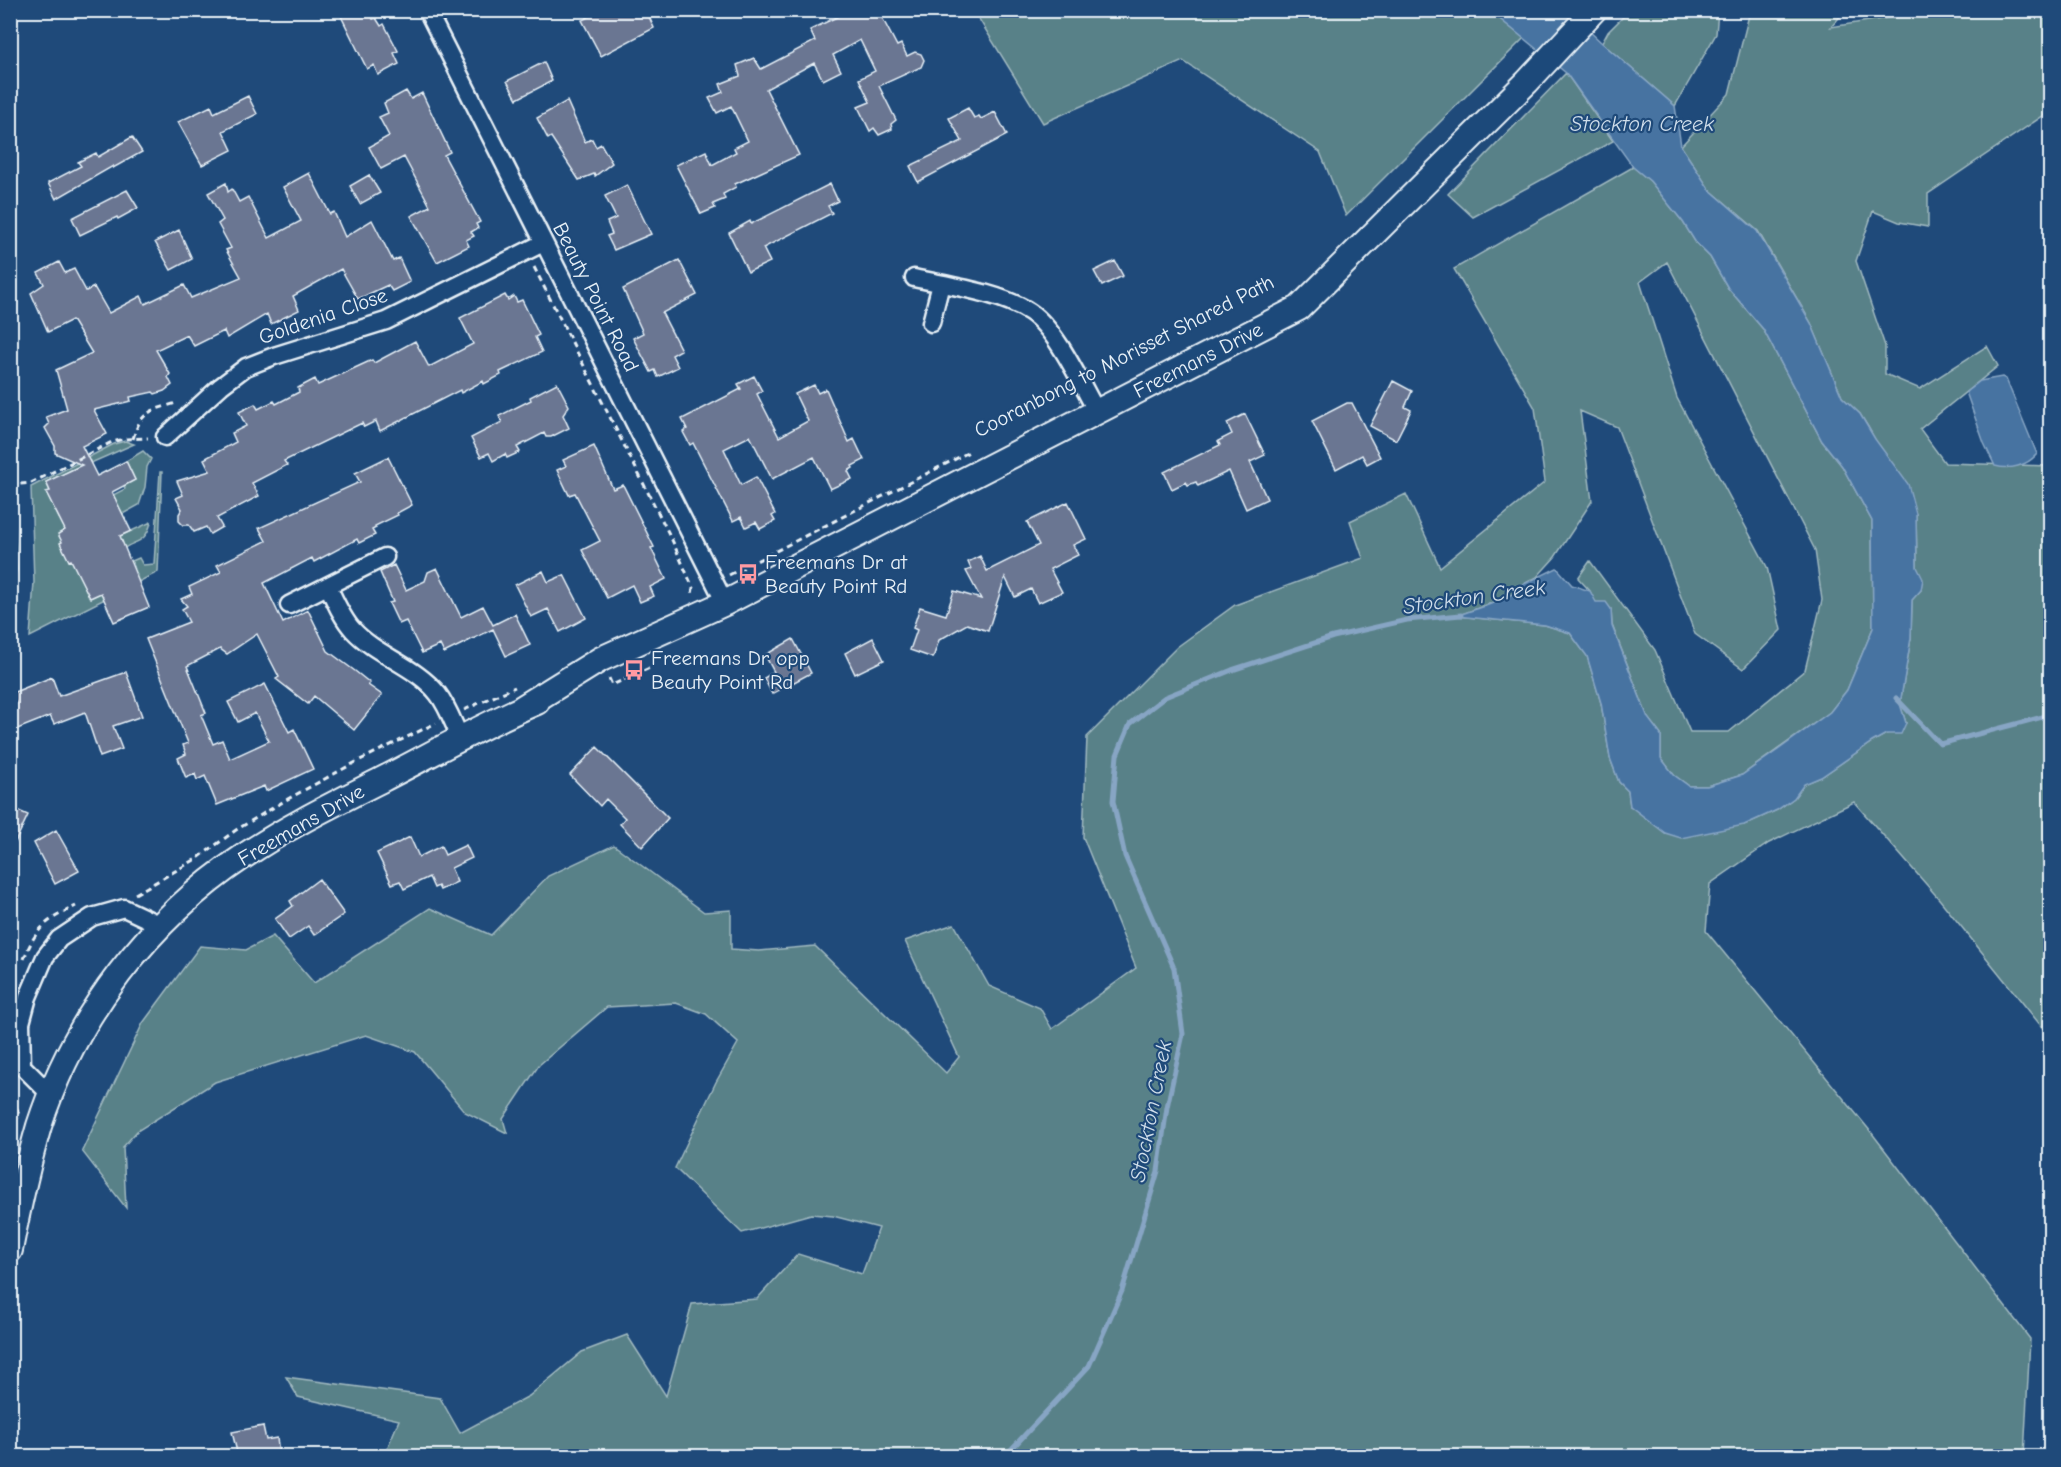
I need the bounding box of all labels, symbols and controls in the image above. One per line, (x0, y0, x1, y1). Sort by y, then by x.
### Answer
water label: Stockton Creek (1570, 111, 1714, 137)
street label: Beauty Point Road (548, 218, 644, 376)
street label: Cooranbong to Morisset Shared Path (970, 270, 1278, 442)
street label: Goldenia Close (256, 283, 390, 349)
street label: Freemans Drive (1129, 317, 1267, 403)
place label: Freemans Dr at Beauty Point Rd (765, 550, 908, 598)
bus stop icon: Freemans Dr at Beauty Point Rd (736, 562, 760, 586)
water label: Stockton Creek (1401, 574, 1547, 620)
place label: Freemans Dr opp Beauty Point Rd (651, 646, 810, 694)
bus stop icon: Freemans Dr opp Beauty Point Rd (622, 658, 646, 682)
street label: Freemans Drive (234, 779, 368, 871)
water label: Stockton Creek (1125, 1038, 1178, 1184)

